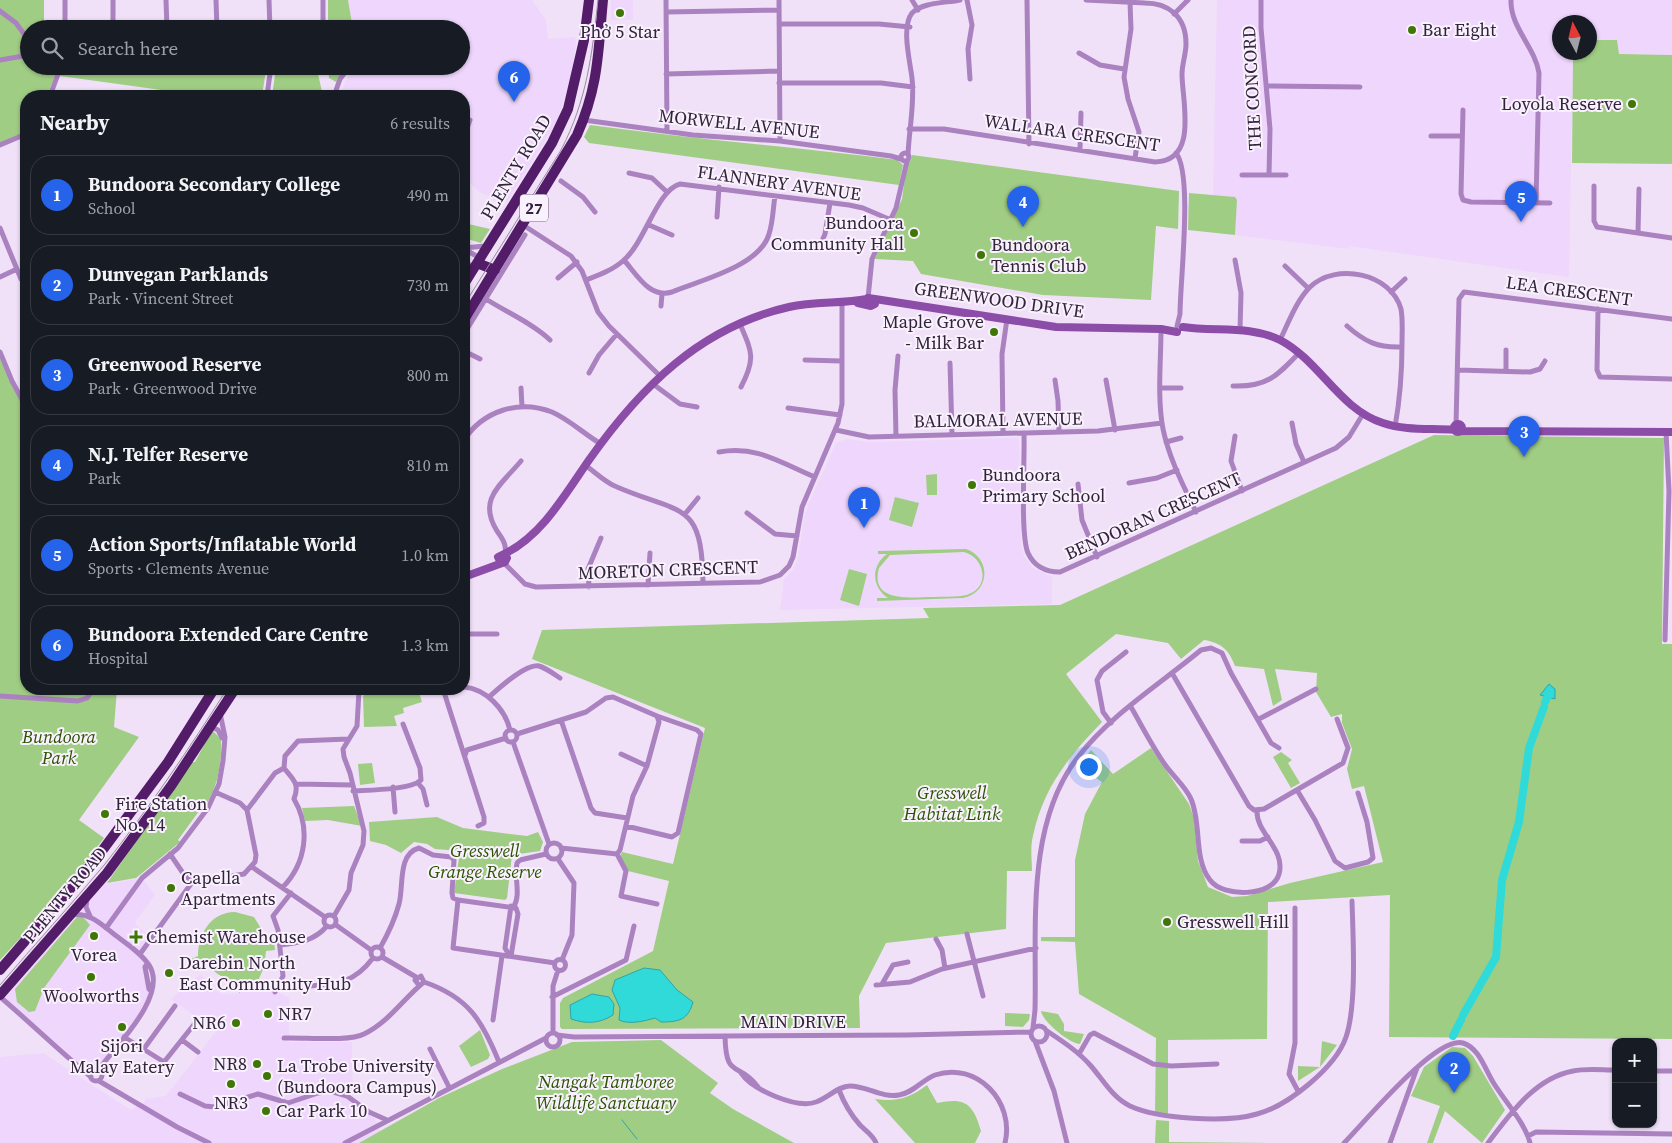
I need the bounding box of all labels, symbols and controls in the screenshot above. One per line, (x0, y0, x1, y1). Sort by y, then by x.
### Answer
marker: Phở 5 Star (614, 7, 626, 19)
north arrow (1552, 15, 1597, 60)
place label: Bar Eight (1422, 17, 1496, 42)
place label: Phở 5 Star (580, 19, 661, 44)
search box (20, 20, 470, 75)
marker: Bar Eight (1406, 24, 1418, 36)
street label: THE CONCORD (1236, 25, 1267, 151)
icon: search (38, 34, 66, 62)
text: Search here (78, 35, 178, 61)
pin: 6 (498, 61, 530, 102)
place label: Loyola Reserve (1501, 91, 1622, 116)
marker: Loyola Reserve (1626, 98, 1638, 110)
street label: MORWELL AVENUE (657, 103, 821, 144)
text: Nearby (40, 108, 110, 137)
street label: WALLARA CRESCENT (982, 108, 1162, 157)
street label: PLENTY ROAD (474, 109, 557, 224)
text: 6 results (390, 112, 450, 134)
street label: FLANNERY AVENUE (696, 159, 863, 206)
text: Bundoora Secondary College (88, 171, 340, 197)
pin: 5 (1505, 181, 1537, 222)
text: 1 (53, 184, 61, 206)
text: 490 m (407, 184, 449, 206)
pin: 4 (1007, 186, 1039, 227)
road number: 27 (520, 194, 548, 222)
text: School (88, 197, 136, 219)
place label: Bundoora Community Hall (771, 210, 905, 256)
marker: Bundoora Community Hall (908, 227, 920, 239)
place label: Bundoora Tennis Club (991, 232, 1086, 278)
marker: Bundoora Tennis Club (975, 249, 987, 261)
text: Dunvegan Parklands (88, 261, 268, 287)
street label: LEA CRESCENT (1505, 269, 1634, 312)
text: 2 (53, 274, 61, 296)
text: 730 m (407, 274, 449, 296)
street label: GREENWOOD DRIVE (913, 275, 1086, 324)
text: Park · Vincent Street (88, 287, 233, 309)
place label: Maple Grove - Milk Bar (883, 309, 984, 355)
marker: Maple Grove - Milk Bar (988, 326, 1000, 338)
text: Greenwood Reserve (88, 351, 262, 377)
text: 3 (53, 364, 61, 386)
text: 800 m (407, 364, 449, 386)
text: Park · Greenwood Drive (88, 377, 257, 399)
street label: BALMORAL AVENUE (913, 406, 1083, 433)
pin: 3 (1508, 416, 1540, 457)
text: N.J. Telfer Reserve (88, 441, 248, 467)
text: 4 (53, 454, 61, 476)
text: 810 m (407, 454, 449, 476)
place label: Bundoora Primary School (982, 462, 1105, 508)
street label: BENDORAN CRESCENT (1061, 465, 1245, 566)
text: Park (88, 467, 121, 489)
marker: Bundoora Primary School (966, 479, 978, 491)
pin: 1 (848, 487, 880, 528)
text: Action Sports/Inflatable World (88, 531, 356, 557)
text: 5 (53, 544, 61, 566)
text: 1.0 km (401, 544, 449, 566)
street label: MORETON CRESCENT (577, 554, 759, 585)
text: Sports · Clements Avenue (88, 557, 269, 579)
text: Bundoora Extended Care Centre (88, 621, 368, 647)
text: 6 (53, 634, 61, 656)
text: 1.3 km (401, 634, 449, 656)
text: Hospital (88, 647, 148, 669)
park label: Bundoora Park (21, 724, 97, 770)
your location (1076, 754, 1102, 780)
park label: Gresswell Habitat Link (903, 780, 1001, 826)
place label: Fire Station No. 14 (115, 791, 208, 837)
marker: Fire Station No. 14 (99, 808, 111, 820)
park label: Gresswell Grange Reserve (428, 838, 542, 884)
street label: PLENTY ROAD (17, 841, 112, 948)
place label: Capella Apartments (181, 865, 276, 911)
marker: Capella Apartments (165, 882, 177, 894)
place label: Gresswell Hill (1177, 909, 1289, 934)
marker: Gresswell Hill (1161, 916, 1173, 928)
place label: Chemist Warehouse (146, 924, 306, 949)
marker: Vorea (88, 930, 100, 942)
marker: Chemist Warehouse (130, 931, 142, 943)
place label: Vorea (71, 942, 118, 967)
place label: Darebin North East Community Hub (179, 950, 351, 996)
marker: Darebin North East Community Hub (163, 967, 175, 979)
marker: Woolworths (85, 971, 97, 983)
place label: Woolworths (43, 983, 139, 1008)
place label: NR7 (278, 1001, 312, 1026)
marker: NR7 (262, 1008, 274, 1020)
street label: MAIN DRIVE (740, 1009, 846, 1034)
place label: NR6 (192, 1010, 226, 1035)
marker: NR6 (230, 1017, 242, 1029)
marker: Sijori Malay Eatery (116, 1021, 128, 1033)
place label: Sijori Malay Eatery (70, 1033, 175, 1079)
map controls (1612, 1038, 1657, 1128)
button: + (1612, 1038, 1657, 1083)
place label: NR8 (213, 1051, 247, 1076)
pin: 2 (1438, 1052, 1470, 1093)
place label: La Trobe University (Bundoora Campus) (277, 1053, 437, 1099)
marker: NR8 (251, 1058, 263, 1070)
park label: Nangak Tamboree Wildlife Sanctuary (536, 1069, 677, 1115)
marker: La Trobe University (Bundoora Campus) (261, 1070, 273, 1082)
marker: NR3 (225, 1078, 237, 1090)
button: − (1612, 1083, 1657, 1128)
place label: NR3 (214, 1090, 248, 1115)
place label: Car Park 10 (276, 1098, 367, 1123)
marker: Car Park 10 (260, 1105, 272, 1117)

